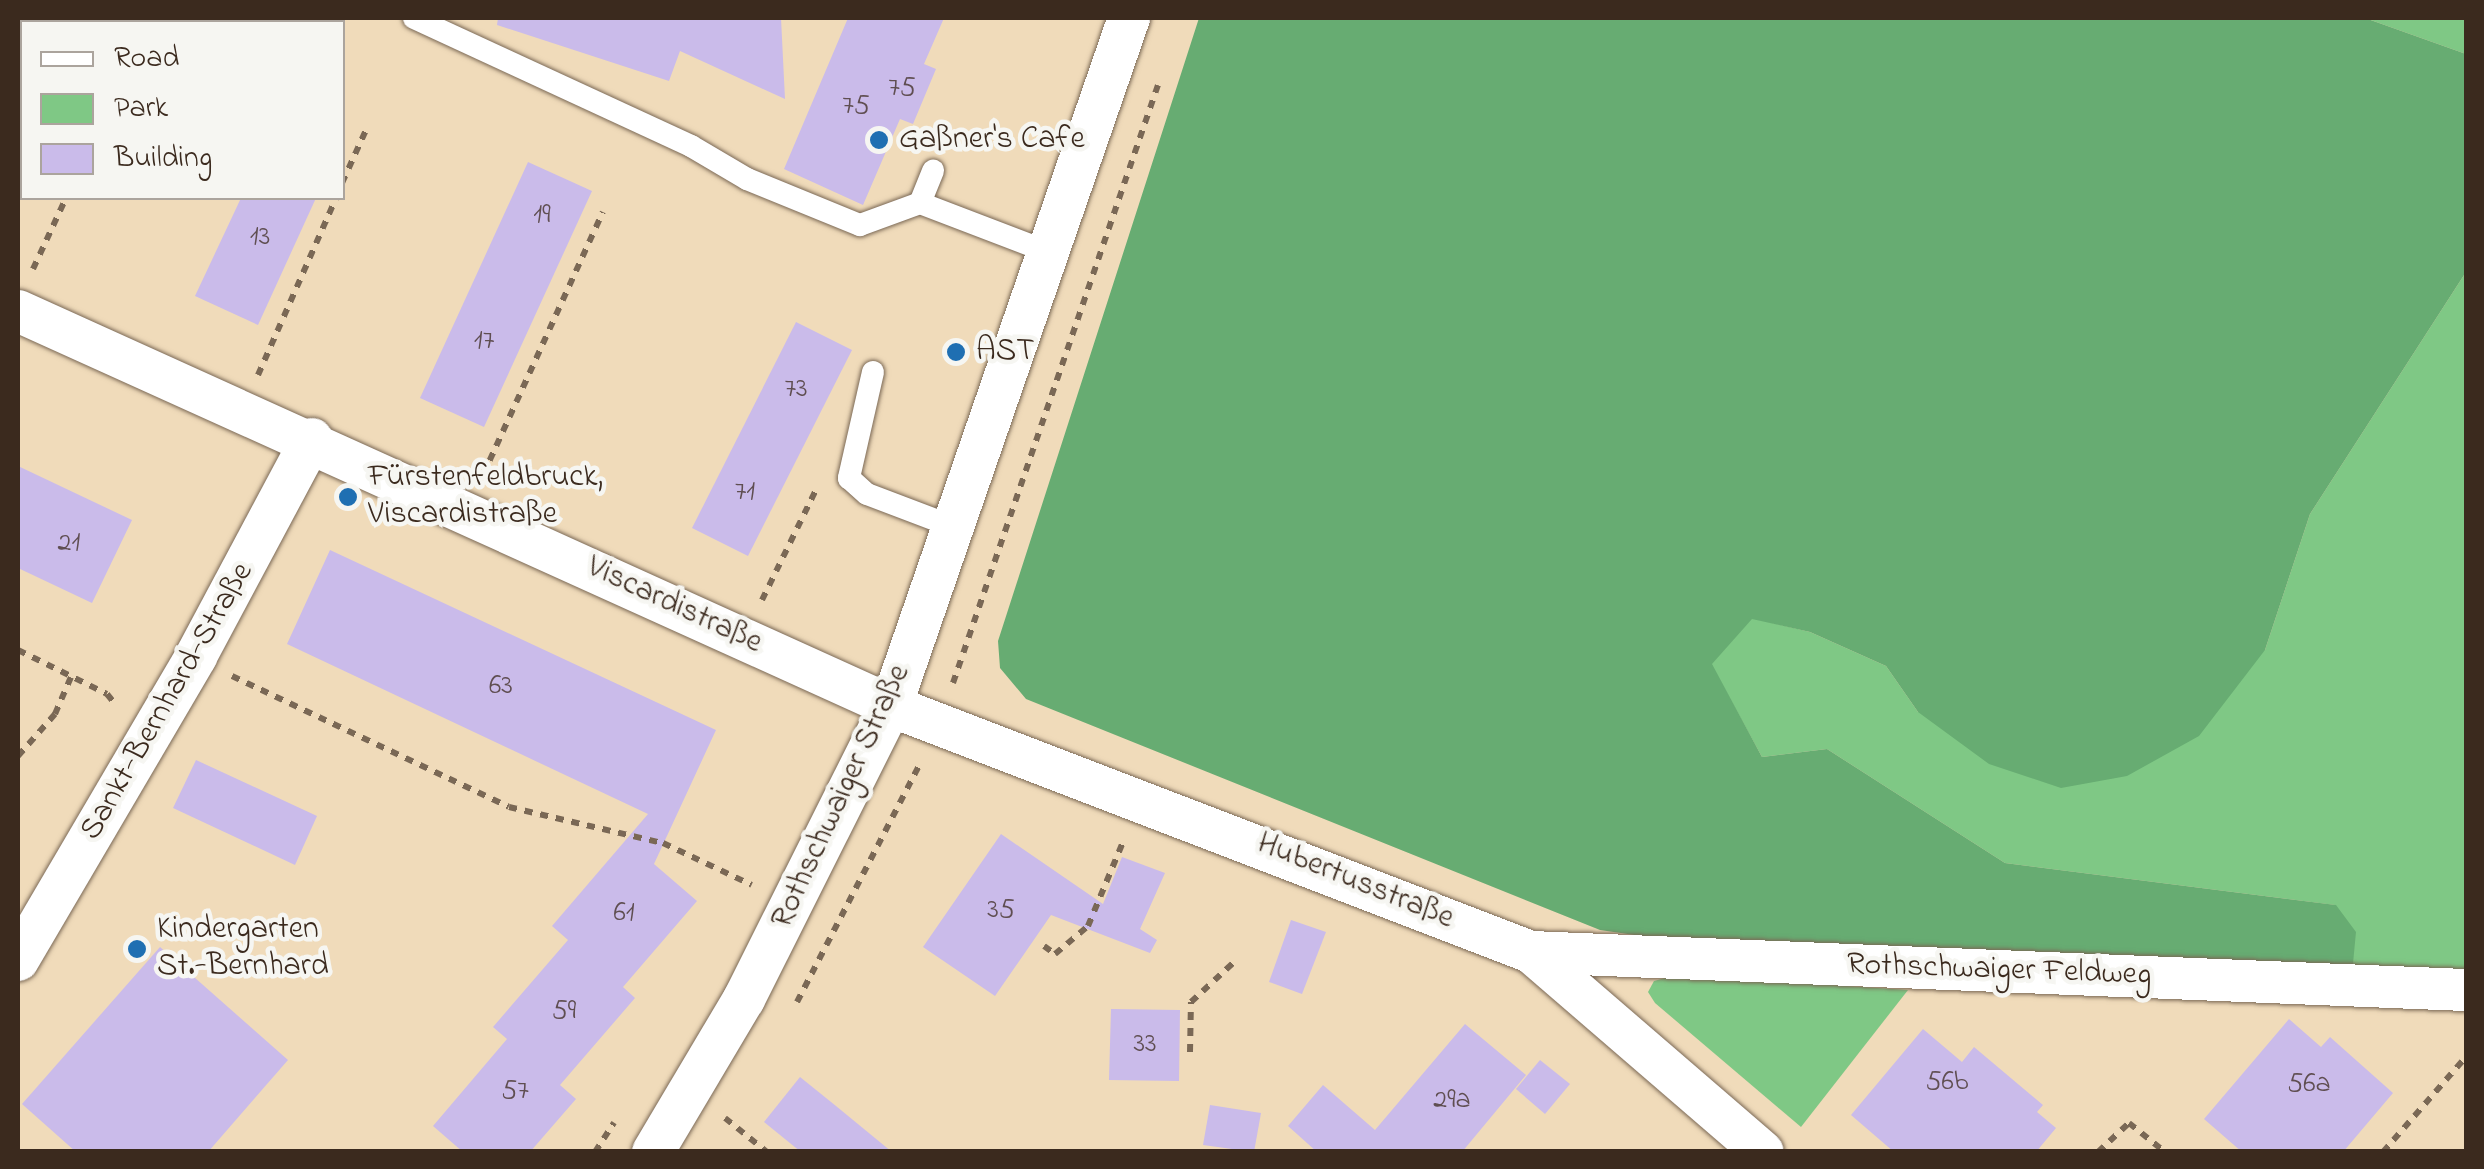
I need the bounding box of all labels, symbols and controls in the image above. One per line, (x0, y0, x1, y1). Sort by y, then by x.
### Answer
legend (20, 20, 345, 200)
text: Road (114, 37, 179, 81)
house number: 75 (888, 72, 916, 106)
text: Park (114, 87, 168, 131)
house number: 75 (842, 90, 870, 124)
place label: Gaßner's Cafe (899, 121, 1085, 159)
marker: Gaßner's Cafe (868, 129, 890, 151)
text: Building (114, 137, 212, 181)
house number: 19 (533, 199, 551, 233)
house number: 13 (250, 221, 270, 255)
house number: 17 (474, 325, 494, 359)
place label: AST (976, 333, 1035, 371)
marker: AST (945, 341, 967, 363)
house number: 73 (784, 373, 808, 407)
place label: Fürstenfeldbruck, Viscardistraße (368, 460, 603, 535)
house number: 71 (735, 476, 755, 510)
marker: Fürstenfeldbruck, Viscardistraße (337, 486, 359, 508)
house number: 21 (58, 527, 80, 561)
street label: Viscardistraße (580, 549, 768, 663)
street label: Sankt-Bernhard-Straße (73, 556, 263, 848)
street label: Rothschwaiger Straße (764, 659, 920, 935)
house number: 63 (489, 670, 513, 704)
street label: Hubertusstraße (1251, 825, 1459, 939)
house number: 35 (987, 894, 1015, 928)
house number: 61 (613, 897, 635, 931)
place label: Kindergarten St.-Bernhard (157, 912, 329, 987)
marker: Kindergarten St.-Bernhard (126, 938, 148, 960)
street label: Rothschwaiger Feldweg (1846, 946, 2152, 996)
house number: 59 (552, 995, 576, 1029)
house number: 33 (1133, 1028, 1157, 1062)
house number: 56b (1925, 1066, 1969, 1100)
house number: 56a (2287, 1068, 2331, 1102)
house number: 57 (501, 1075, 529, 1109)
house number: 29a (1433, 1084, 1471, 1118)

